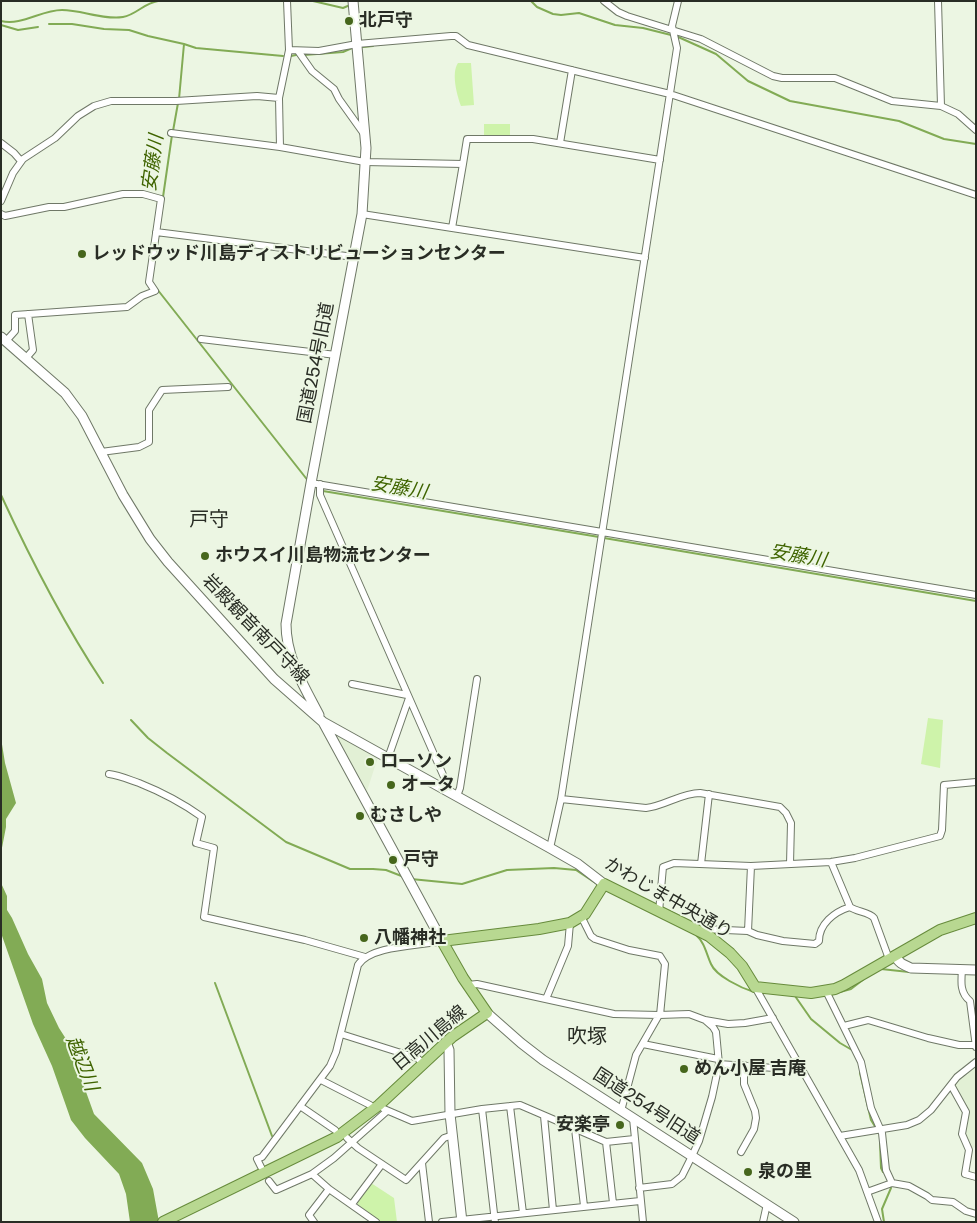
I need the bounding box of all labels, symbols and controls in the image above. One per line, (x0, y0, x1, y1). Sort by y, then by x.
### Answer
place label: 北戸守 (359, 10, 413, 32)
marker: 北戸守 (343, 15, 355, 27)
water label: 安藤川 (139, 133, 169, 193)
place label: レッドウッド川島ディストリビューションセンター (92, 243, 506, 265)
marker: レッドウッド川島ディストリビューションセンター (76, 248, 88, 260)
street label: 国道254号旧道 (295, 301, 339, 425)
water label: 安藤川 (369, 473, 429, 505)
district label: 戸守 (189, 509, 229, 533)
water label: 安藤川 (768, 541, 828, 573)
place label: ホウスイ川島物流センター (215, 545, 431, 567)
marker: ホウスイ川島物流センター (199, 550, 211, 562)
street label: 岩殿観音南戸守線 (197, 571, 313, 689)
place label: ローソン (380, 751, 452, 773)
marker: ローソン (364, 756, 376, 768)
place label: オータ (401, 774, 455, 796)
marker: オータ (385, 779, 397, 791)
place label: むさしや (370, 805, 442, 827)
marker: むさしや (354, 810, 366, 822)
place label: 戸守 (403, 849, 439, 871)
marker: 戸守 (387, 854, 399, 866)
street label: かわじま中央通り (600, 854, 736, 944)
place label: 八幡神社 (374, 927, 446, 949)
marker: 八幡神社 (358, 932, 370, 944)
street label: 日高川島線 (389, 1002, 471, 1076)
district label: 吹塚 (567, 1026, 607, 1050)
water label: 越辺川 (60, 1033, 102, 1095)
place label: めん小屋 吉庵 (694, 1058, 806, 1080)
marker: めん小屋 吉庵 (678, 1063, 690, 1075)
street label: 国道254号旧道 (589, 1064, 703, 1150)
place label: 安楽亭 (556, 1114, 610, 1136)
marker: 安楽亭 (614, 1119, 626, 1131)
place label: 泉の里 (758, 1161, 812, 1183)
marker: 泉の里 (742, 1166, 754, 1178)

